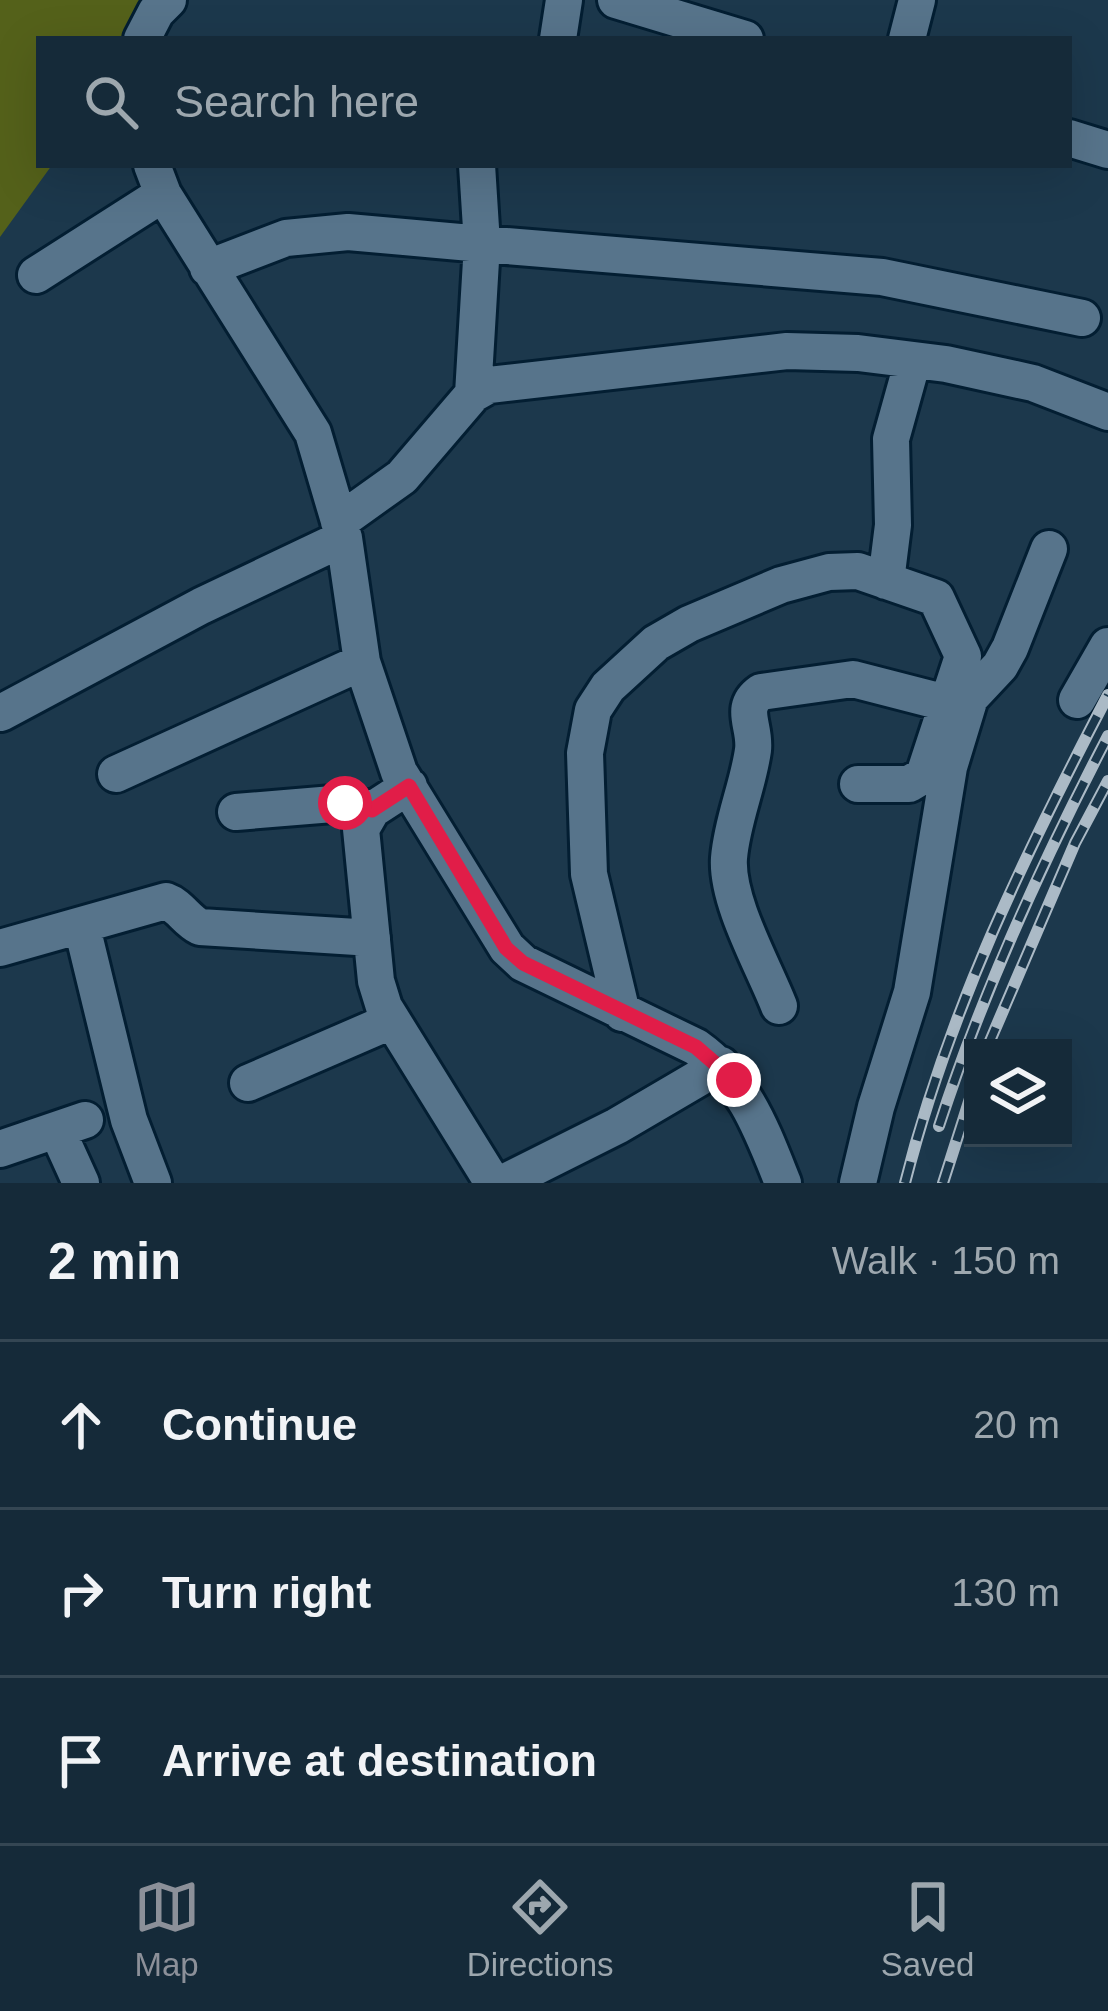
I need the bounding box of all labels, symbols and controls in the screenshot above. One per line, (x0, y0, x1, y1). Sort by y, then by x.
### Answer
search box (36, 36, 1072, 168)
icon: search (78, 69, 144, 135)
text: Search here (174, 76, 419, 127)
route start (318, 776, 372, 830)
map controls (964, 1039, 1072, 1147)
button: layers (964, 1039, 1072, 1147)
route end (707, 1053, 761, 1107)
text: 2 min (48, 1233, 181, 1290)
text: Walk · 150 m (832, 1239, 1060, 1282)
icon: ahead (48, 1392, 114, 1458)
text: Continue (162, 1399, 357, 1450)
text: 20 m (973, 1403, 1060, 1446)
icon: right (48, 1560, 114, 1626)
text: Turn right (162, 1567, 371, 1618)
text: 130 m (952, 1571, 1060, 1614)
icon: arrive (48, 1728, 114, 1794)
text: Arrive at destination (162, 1735, 597, 1786)
tab: Map (134, 1874, 200, 1984)
tab: Directions (467, 1874, 614, 1984)
tab: Saved (881, 1874, 974, 1984)

